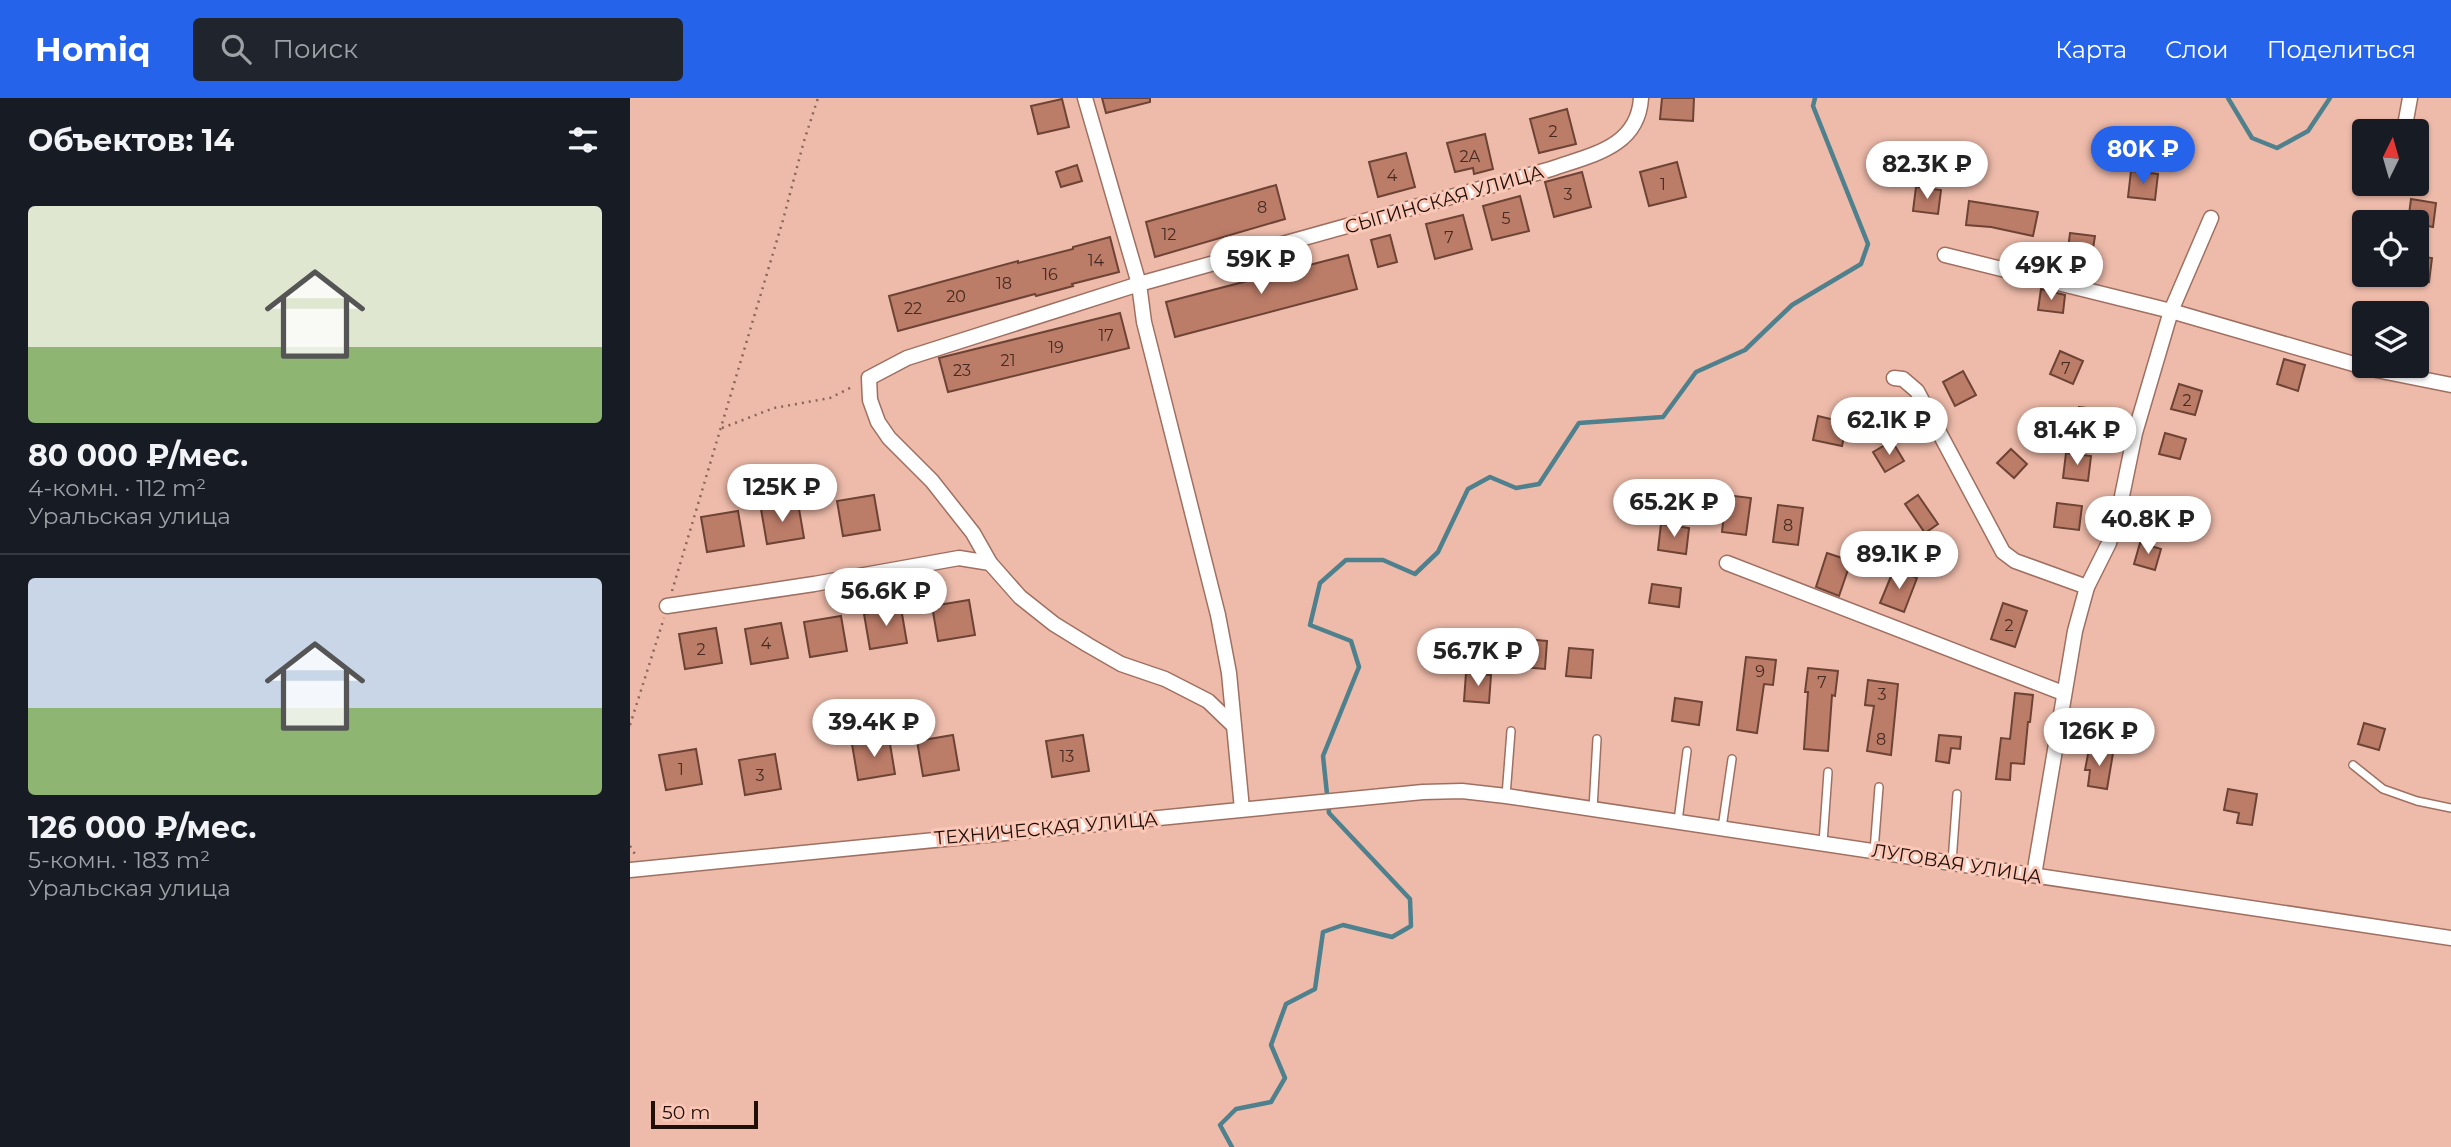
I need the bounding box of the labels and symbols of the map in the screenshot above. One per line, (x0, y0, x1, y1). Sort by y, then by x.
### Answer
north arrow (2352, 119, 2429, 196)
house number: 2 (1548, 122, 1558, 141)
pin: 80K ₽ (2094, 126, 2192, 186)
pin: 82.3K ₽ (1862, 141, 1992, 201)
house number: 2А (1460, 147, 1481, 166)
street label: СЫГИНСКАЯ УЛИЦА (1342, 160, 1546, 239)
house number: 4 (1387, 166, 1398, 185)
house number: 1 (1660, 175, 1666, 194)
house number: 3 (1563, 185, 1573, 204)
house number: 8 (1257, 198, 1267, 217)
house number: 5 (1501, 209, 1511, 228)
house number: 12 (1162, 225, 1176, 244)
house number: 7 (1444, 228, 1454, 247)
pin: 59K ₽ (1212, 236, 1310, 296)
pin: 49K ₽ (2002, 242, 2100, 302)
house number: 14 (1088, 251, 1105, 270)
house number: 16 (1042, 265, 1058, 284)
house number: 18 (996, 274, 1012, 293)
house number: 20 (946, 287, 966, 306)
house number: 22 (904, 299, 922, 318)
house number: 17 (1098, 326, 1114, 345)
house number: 19 (1048, 338, 1064, 357)
house number: 21 (1001, 351, 1015, 370)
house number: 7 (2061, 359, 2071, 378)
house number: 23 (953, 361, 971, 380)
house number: 2 (2182, 391, 2192, 410)
pin: 62.1K ₽ (1824, 398, 1954, 457)
pin: 81.4K ₽ (2012, 408, 2142, 467)
pin: 125K ₽ (725, 464, 839, 524)
pin: 65.2K ₽ (1609, 480, 1739, 539)
pin: 40.8K ₽ (2083, 496, 2213, 556)
house number: 8 (1783, 516, 1793, 535)
pin: 89.1K ₽ (1834, 532, 1964, 591)
pin: 56.6K ₽ (821, 568, 951, 628)
house number: 2 (2004, 616, 2014, 635)
pin: 56.7K ₽ (1413, 628, 1543, 688)
house number: 4 (761, 634, 772, 653)
house number: 2 (696, 640, 706, 659)
house number: 9 (1755, 662, 1765, 681)
house number: 7 (1817, 673, 1827, 692)
house number: 3 (1877, 685, 1887, 704)
pin: 39.4K ₽ (809, 700, 939, 759)
pin: 126K ₽ (2042, 708, 2156, 768)
house number: 8 (1876, 730, 1886, 749)
house number: 13 (1060, 747, 1074, 766)
house number: 1 (678, 760, 684, 779)
house number: 3 (755, 766, 765, 785)
street label: ТЕХНИЧЕСКАЯ УЛИЦА (933, 807, 1159, 850)
street label: ЛУГОВАЯ УЛИЦА (1870, 839, 2044, 888)
scale bar (651, 1098, 758, 1130)

